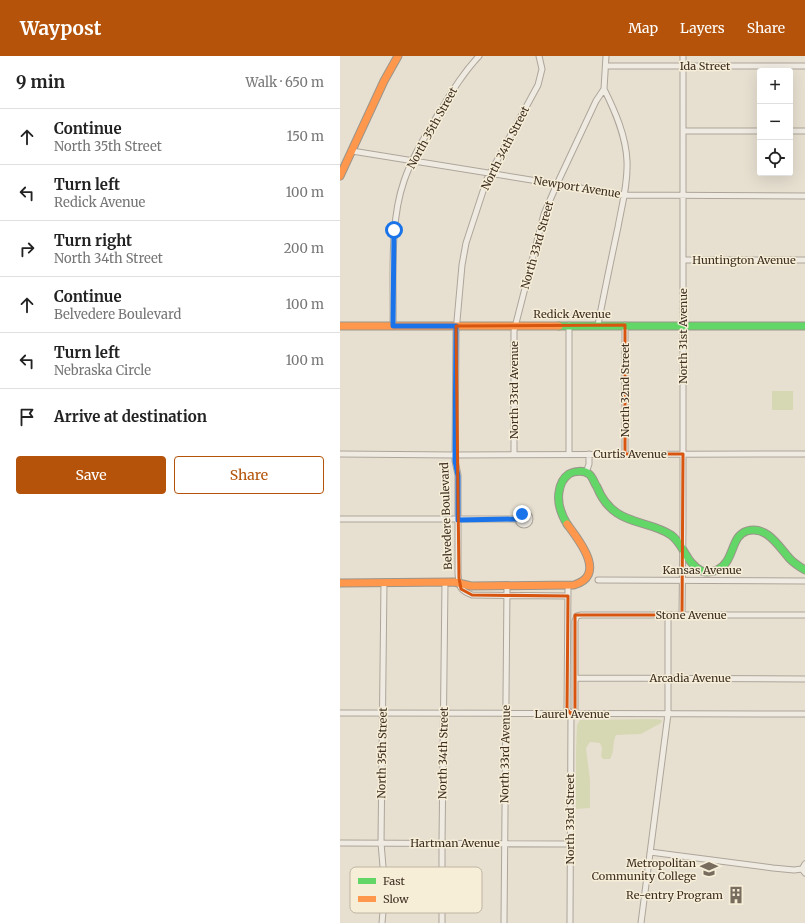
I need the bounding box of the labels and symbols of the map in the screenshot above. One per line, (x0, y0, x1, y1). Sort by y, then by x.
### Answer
street label: Ida Street (680, 59, 731, 73)
street label: North 35th Street (404, 84, 461, 171)
street label: North 34th Street (478, 103, 532, 192)
street label: Newport Avenue (533, 173, 622, 201)
street label: North 33rd Street (518, 199, 556, 291)
route start (385, 221, 403, 239)
street label: Huntington Avenue (692, 253, 796, 267)
street label: North 31st Avenue (676, 288, 690, 384)
street label: Redick Avenue (533, 307, 611, 321)
street label: North 33rd Avenue (507, 341, 521, 439)
street label: North 32nd Street (618, 342, 632, 437)
street label: Curtis Avenue (593, 447, 667, 461)
street label: Belvedere Boulevard (437, 462, 455, 570)
route end (513, 505, 531, 523)
street label: Kansas Avenue (662, 563, 742, 577)
street label: Stone Avenue (655, 608, 727, 622)
street label: Arcadia Avenue (648, 671, 731, 685)
street label: North 33rd Avenue (497, 705, 513, 803)
street label: North 34th Street (435, 706, 451, 799)
street label: North 35th Street (374, 707, 390, 799)
street label: Laurel Avenue (535, 707, 610, 721)
street label: North 33rd Street (563, 773, 577, 865)
street label: Hartman Avenue (410, 836, 500, 850)
place label: Metropolitan Community College (592, 856, 697, 883)
school or university icon: Metropolitan Community College (699, 859, 719, 879)
legend (350, 867, 482, 913)
text: Fast (383, 874, 406, 888)
building icon: Re-entry Program (726, 885, 746, 905)
place label: Re-entry Program (626, 888, 723, 902)
text: Slow (383, 892, 409, 906)

